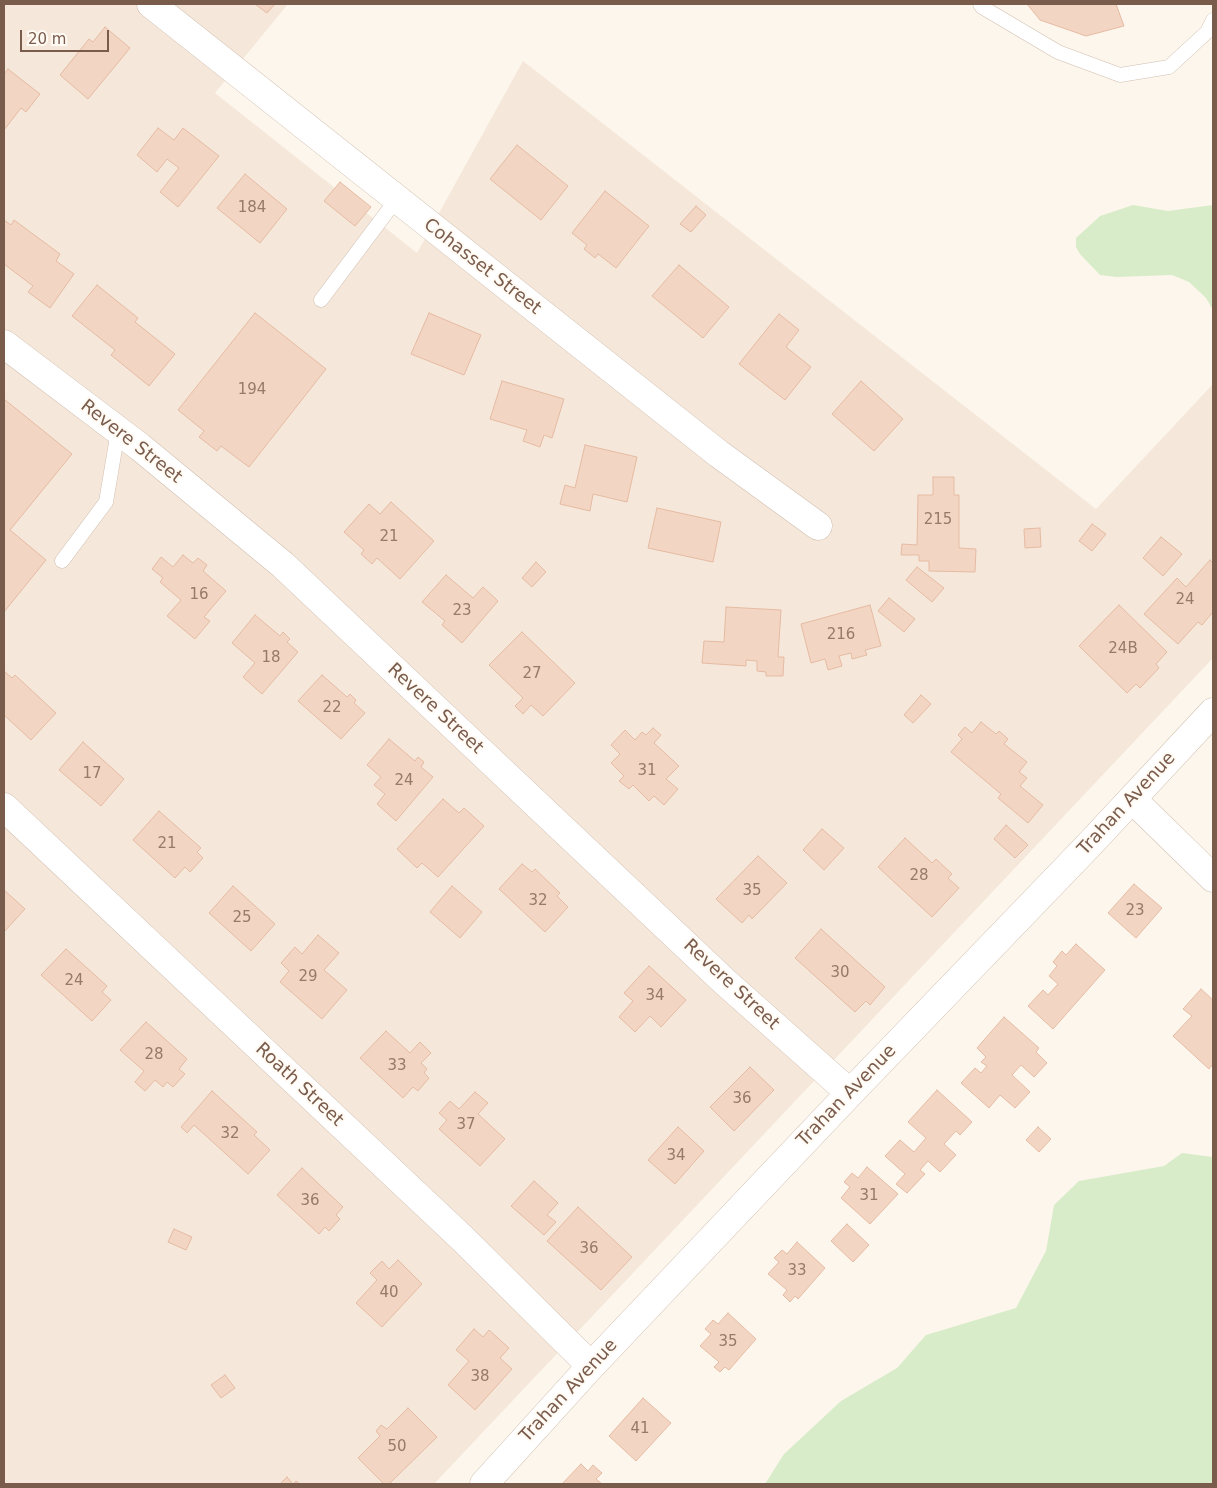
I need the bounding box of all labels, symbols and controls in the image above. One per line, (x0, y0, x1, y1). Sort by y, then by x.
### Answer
scale bar (22, 20, 111, 52)
text: 20 m (28, 30, 66, 48)
house number: 184 (238, 199, 266, 217)
street label: Cohasset Street (419, 214, 545, 320)
house number: 194 (238, 381, 266, 399)
street label: Revere Street (76, 396, 186, 488)
house number: 215 (924, 511, 952, 529)
house number: 21 (379, 528, 399, 546)
house number: 16 (189, 586, 209, 604)
house number: 24 (1175, 591, 1195, 609)
house number: 23 (452, 602, 472, 620)
house number: 216 (827, 626, 855, 644)
house number: 24B (1108, 640, 1138, 658)
house number: 18 (261, 649, 281, 667)
street label: Revere Street (383, 659, 487, 759)
house number: 27 (522, 665, 542, 683)
house number: 22 (322, 699, 342, 717)
street label: Trahan Avenue (1074, 748, 1180, 860)
house number: 31 (637, 762, 657, 780)
house number: 17 (82, 765, 102, 783)
house number: 24 (394, 772, 414, 790)
house number: 21 (157, 835, 177, 853)
house number: 28 (909, 867, 929, 885)
house number: 35 (742, 882, 762, 900)
house number: 32 (528, 892, 548, 910)
house number: 23 (1125, 902, 1145, 920)
house number: 25 (232, 909, 252, 927)
street label: Revere Street (679, 935, 783, 1035)
house number: 30 (830, 964, 850, 982)
house number: 29 (298, 968, 318, 986)
house number: 24 (64, 972, 84, 990)
house number: 34 (645, 987, 665, 1005)
street label: Roath Street (250, 1039, 348, 1131)
street label: Trahan Avenue (793, 1041, 901, 1151)
house number: 28 (144, 1046, 164, 1064)
house number: 33 (387, 1057, 407, 1075)
house number: 36 (732, 1090, 752, 1108)
house number: 37 (456, 1116, 476, 1134)
house number: 32 (220, 1125, 240, 1143)
house number: 34 (666, 1147, 686, 1165)
house number: 31 (859, 1187, 879, 1205)
house number: 36 (300, 1192, 320, 1210)
house number: 36 (579, 1240, 599, 1258)
house number: 33 (787, 1262, 807, 1280)
house number: 40 (379, 1284, 399, 1302)
house number: 35 (718, 1333, 738, 1351)
street label: Trahan Avenue (516, 1335, 622, 1447)
house number: 38 (470, 1368, 490, 1386)
house number: 41 (630, 1420, 650, 1438)
house number: 50 (387, 1438, 407, 1456)

